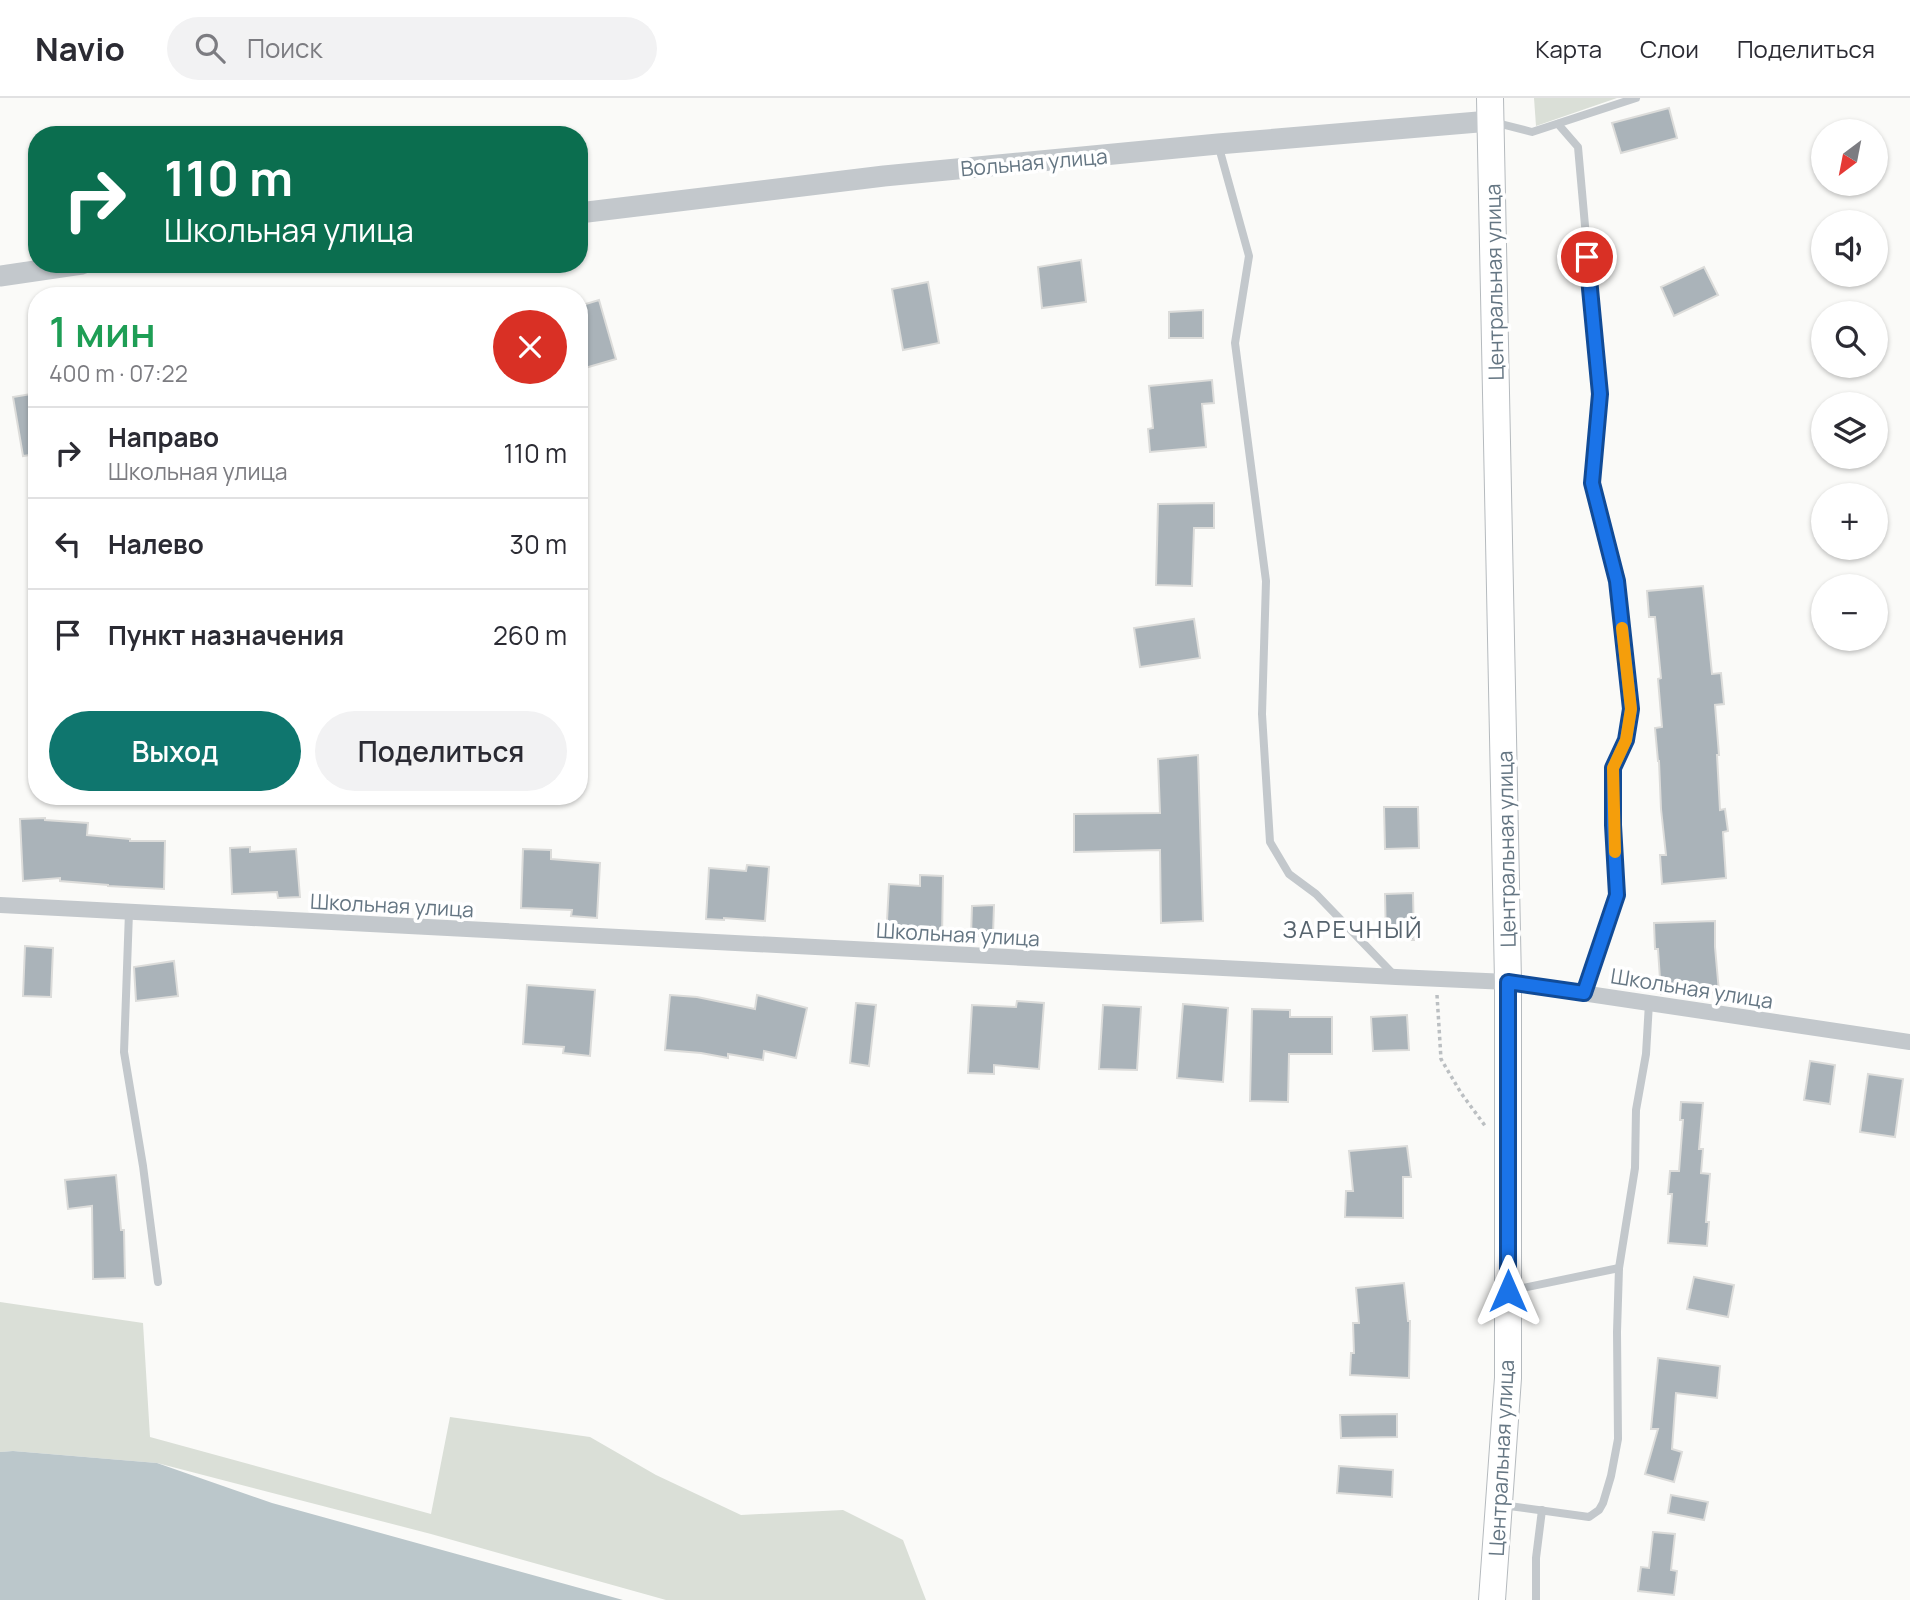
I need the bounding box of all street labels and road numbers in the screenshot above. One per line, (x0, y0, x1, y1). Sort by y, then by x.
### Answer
street label: Вольная улица (959, 142, 1109, 182)
street label: Центральная улица (1478, 183, 1510, 381)
street label: Центральная улица (1490, 750, 1522, 948)
street label: Школьная улица (309, 887, 475, 923)
street label: Школьная улица (875, 916, 1041, 952)
street label: Школьная улица (1609, 961, 1775, 1015)
street label: Центральная улица (1482, 1359, 1520, 1557)

